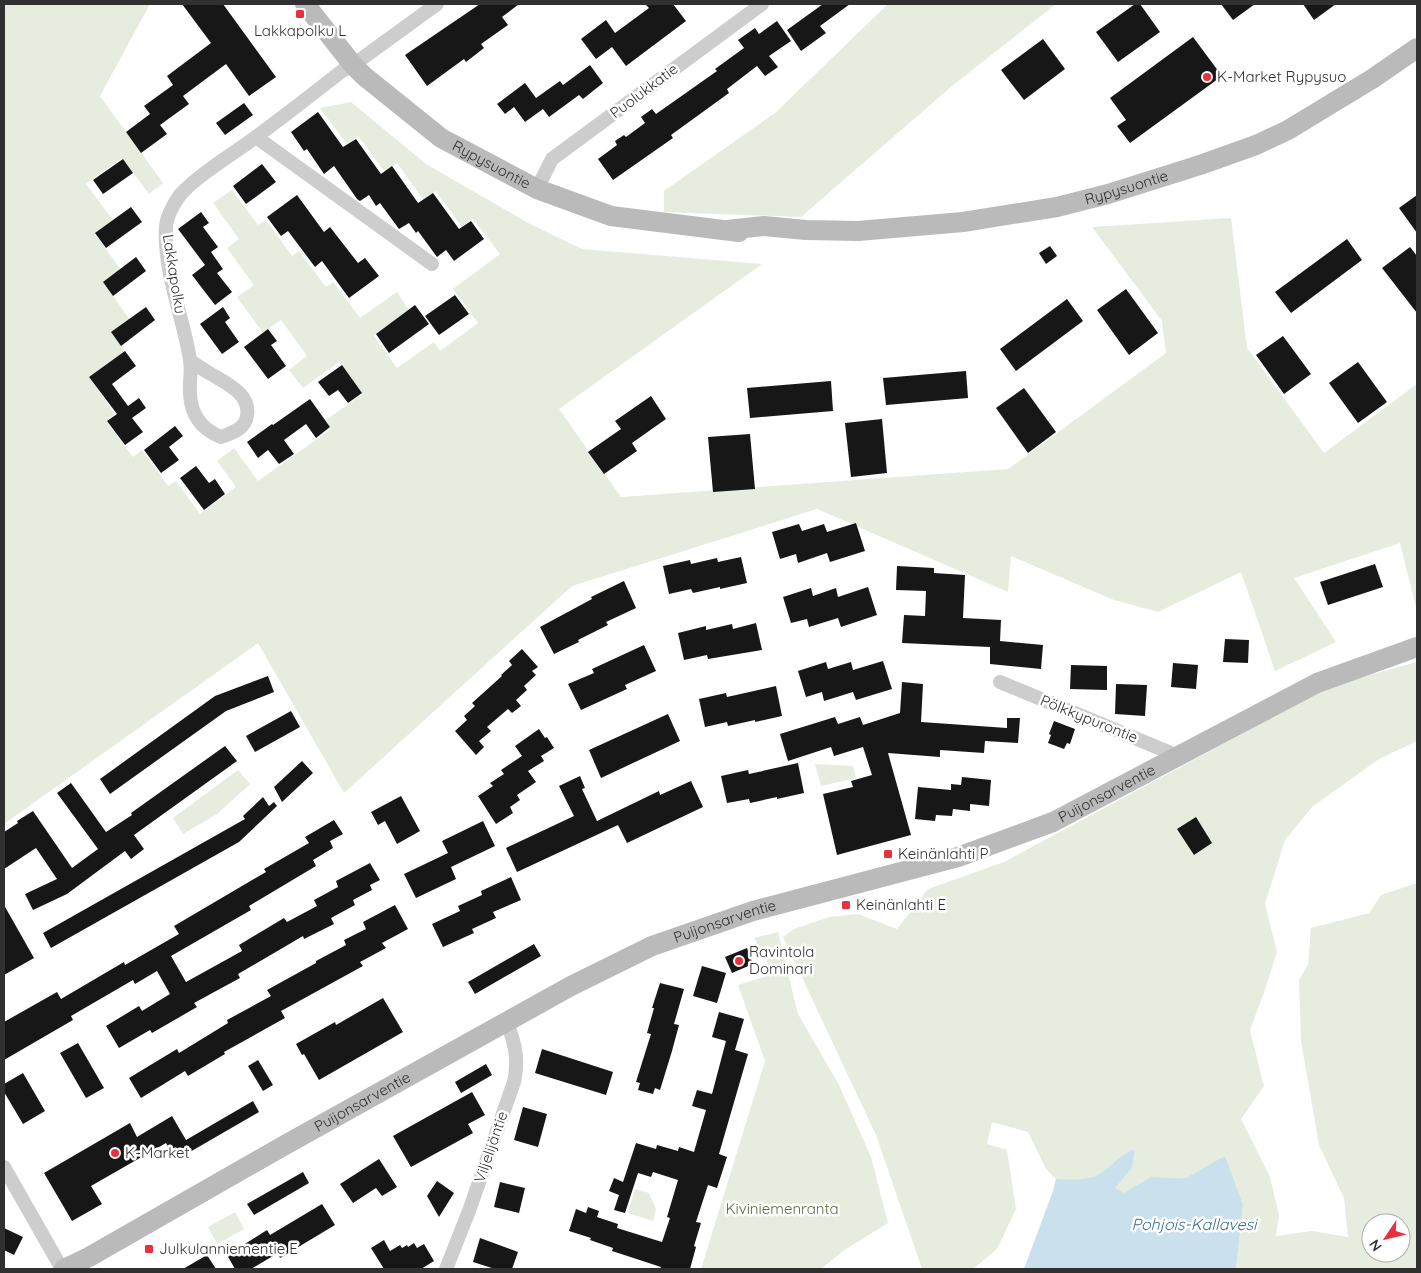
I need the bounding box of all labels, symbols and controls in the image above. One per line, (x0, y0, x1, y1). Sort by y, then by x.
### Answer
marker: Lakkapolku L (294, 8, 306, 20)
place label: Lakkapolku L (254, 21, 346, 40)
street label: Puolukkatie (606, 59, 681, 122)
place label: K-Market Rypysuo (1217, 67, 1346, 86)
marker: K-Market Rypysuo (1201, 71, 1213, 83)
street label: Rypysuontie (449, 136, 534, 193)
street label: Rypysuontie (1083, 166, 1170, 209)
street label: Lakkapolku (159, 233, 190, 315)
street label: Pölkkypurontie (1038, 690, 1141, 747)
street label: Puijonsarventie (1055, 760, 1158, 827)
place label: Keinänlahti P (898, 844, 988, 863)
marker: Keinänlahti P (882, 848, 894, 860)
street label: Puijonsarventie (671, 895, 778, 947)
place label: Keinänlahti E (856, 895, 946, 914)
marker: Keinänlahti E (840, 899, 852, 911)
place label: Ravintola Dominari (749, 942, 814, 978)
marker: Ravintola Dominari (733, 955, 745, 967)
street label: Puijonsarventie (311, 1067, 414, 1136)
street label: Viljelijäntie (469, 1109, 512, 1185)
place label: K-Market (125, 1143, 190, 1162)
marker: K-Market (109, 1147, 121, 1159)
park label: Kiviniemenranta (725, 1199, 839, 1218)
north arrow (1361, 1213, 1411, 1263)
water label: Pohjois-Kallavesi (1132, 1214, 1258, 1234)
text: N (1365, 1236, 1386, 1255)
place label: Julkulanniementie E (159, 1239, 298, 1258)
marker: Julkulanniementie E (143, 1243, 155, 1255)

